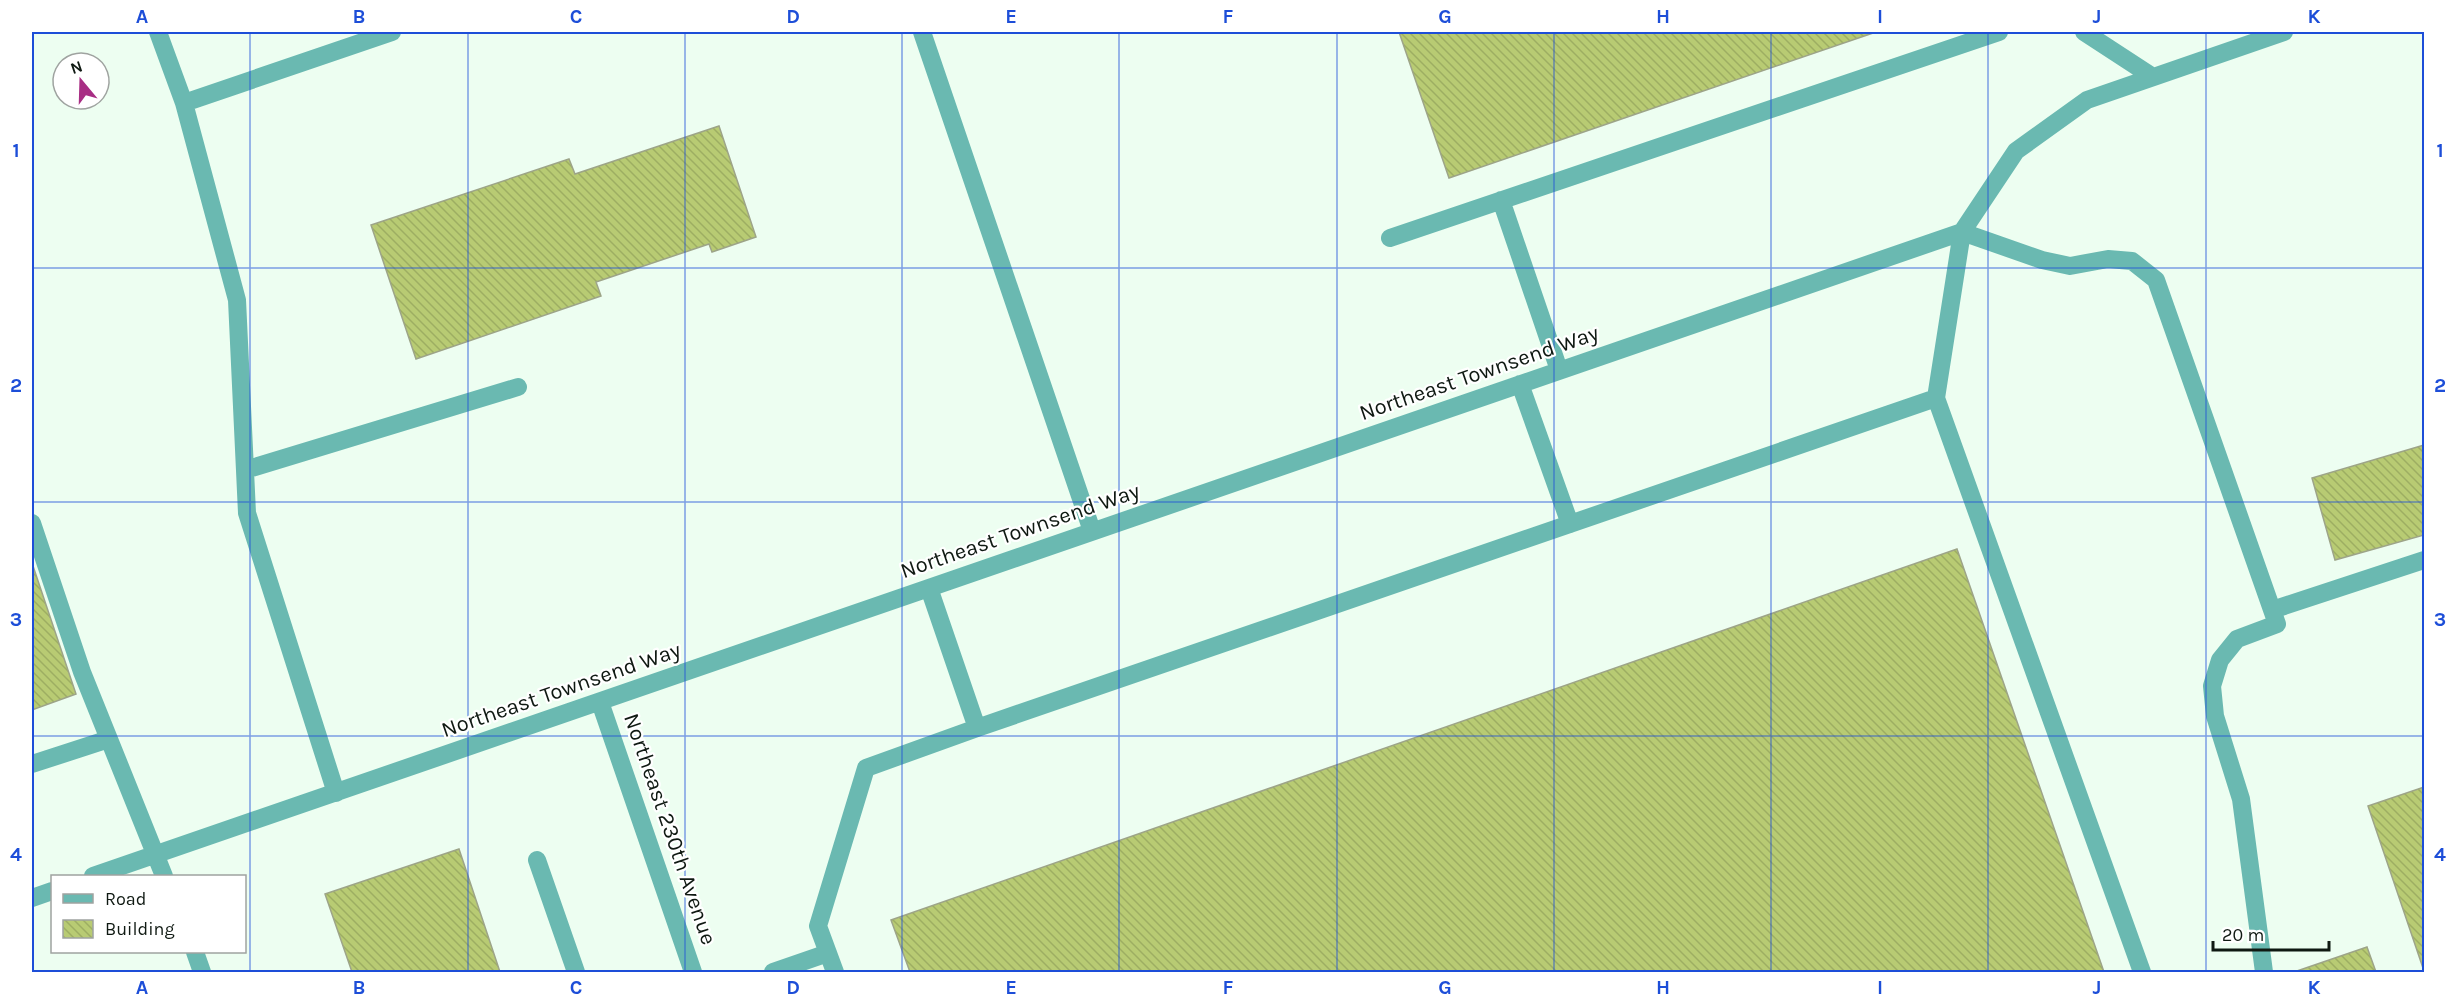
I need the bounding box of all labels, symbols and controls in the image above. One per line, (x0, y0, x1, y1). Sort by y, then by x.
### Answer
text: A (136, 5, 149, 28)
text: B (353, 5, 365, 28)
text: C (570, 5, 582, 28)
text: D (786, 5, 800, 28)
text: E (1005, 5, 1017, 28)
text: F (1223, 5, 1234, 28)
text: G (1438, 5, 1452, 28)
text: H (1656, 5, 1670, 28)
text: I (1877, 5, 1883, 28)
text: J (2093, 5, 2101, 28)
text: K (2307, 5, 2321, 28)
north arrow (51, 51, 111, 111)
text: N (68, 56, 85, 78)
text: 1 (12, 139, 20, 162)
text: 1 (2436, 139, 2444, 162)
street label: Northeast Townsend Way (1356, 320, 1602, 426)
text: 2 (10, 374, 22, 397)
text: 2 (2434, 374, 2446, 397)
street label: Northeast Townsend Way (897, 478, 1143, 584)
text: 3 (10, 608, 22, 631)
text: 3 (2434, 608, 2446, 631)
street label: Northeast Townsend Way (438, 637, 684, 743)
street label: Northeast 230th Avenue (618, 710, 722, 948)
text: 4 (10, 843, 22, 866)
text: 4 (2434, 843, 2446, 866)
legend (51, 875, 246, 953)
text: Road (105, 888, 146, 910)
scale bar (2213, 914, 2328, 952)
text: Building (105, 918, 175, 940)
text: 20 m (2222, 924, 2264, 946)
text: A (136, 976, 149, 999)
text: B (353, 976, 365, 999)
text: C (570, 976, 582, 999)
text: D (786, 976, 800, 999)
text: E (1005, 976, 1017, 999)
text: F (1223, 976, 1234, 999)
text: G (1438, 976, 1452, 999)
text: H (1656, 976, 1670, 999)
text: I (1877, 976, 1883, 999)
text: J (2093, 976, 2101, 999)
text: K (2307, 976, 2321, 999)

